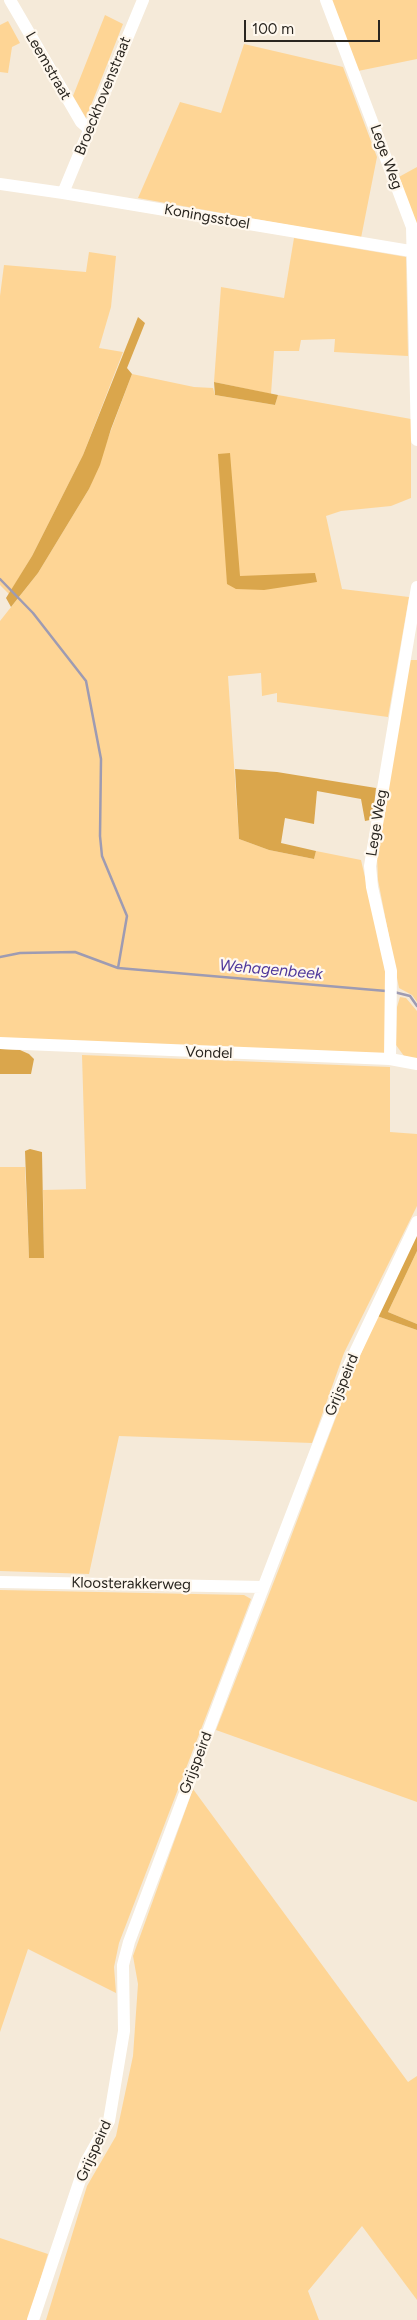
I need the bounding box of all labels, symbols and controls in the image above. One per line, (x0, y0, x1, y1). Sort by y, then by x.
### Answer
scale bar (247, 10, 383, 42)
text: 100 m (252, 20, 294, 38)
street label: Leemstraat (21, 29, 75, 103)
street label: Broeckhovenstraat (71, 34, 135, 158)
street label: Lege Weg (366, 122, 406, 192)
street label: Koningsstoel (163, 201, 251, 233)
street label: Lege Weg (363, 788, 391, 858)
water label: Wehagenbeek (219, 956, 323, 984)
street label: Vondel (185, 1043, 233, 1063)
street label: Grijspeird (321, 1351, 363, 1419)
street label: Kloosterakkerweg (71, 1574, 191, 1594)
street label: Grijspeird (176, 1729, 216, 1797)
street label: Grijspeird (72, 2117, 116, 2185)

